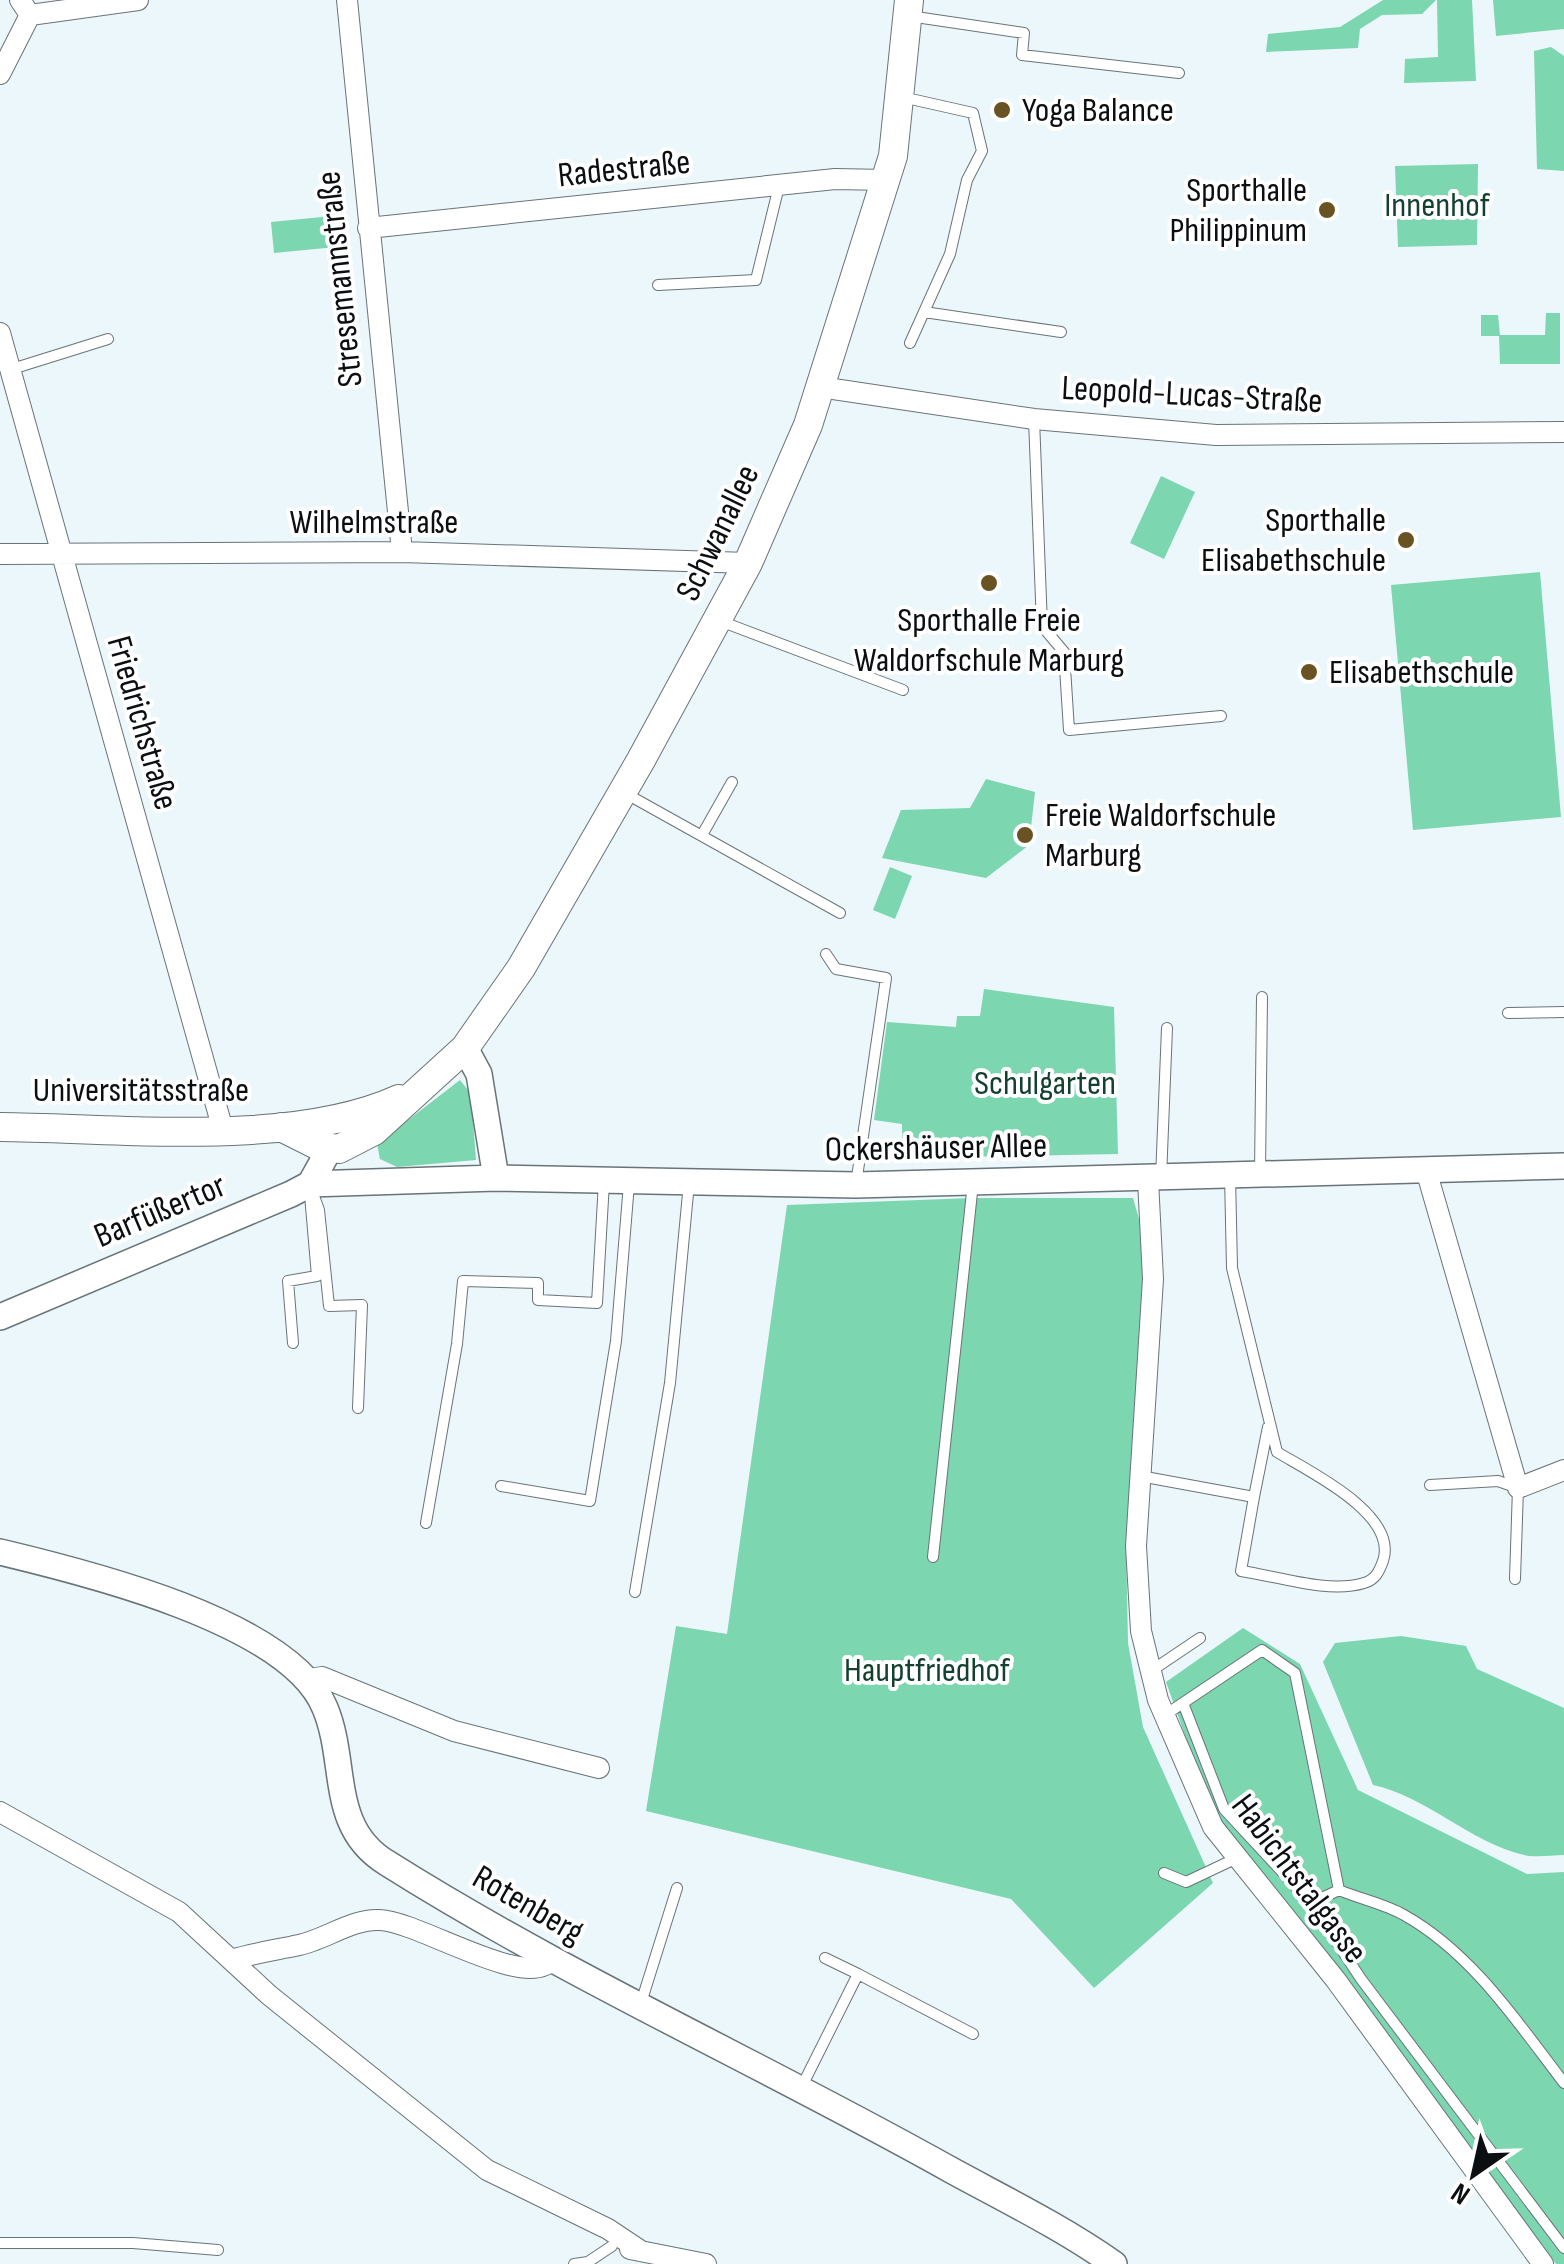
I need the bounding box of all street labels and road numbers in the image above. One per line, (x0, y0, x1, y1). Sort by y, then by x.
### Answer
street label: Radestraße (556, 141, 692, 197)
street label: Stresemannstraße (307, 169, 373, 389)
street label: Leopold-Lucas-Straße (1060, 367, 1324, 423)
street label: Schwanallee (667, 458, 769, 608)
street label: Wilhelmstraße (290, 501, 458, 544)
street label: Friedrichstraße (97, 631, 187, 815)
street label: Universitätsstraße (33, 1069, 249, 1112)
street label: Ockershäuser Allee (825, 1125, 1047, 1171)
street label: Barfüßertor (88, 1164, 232, 1258)
street label: Habichtstalgasse (1221, 1786, 1377, 1972)
street label: Rotenberg (465, 1856, 591, 1954)

